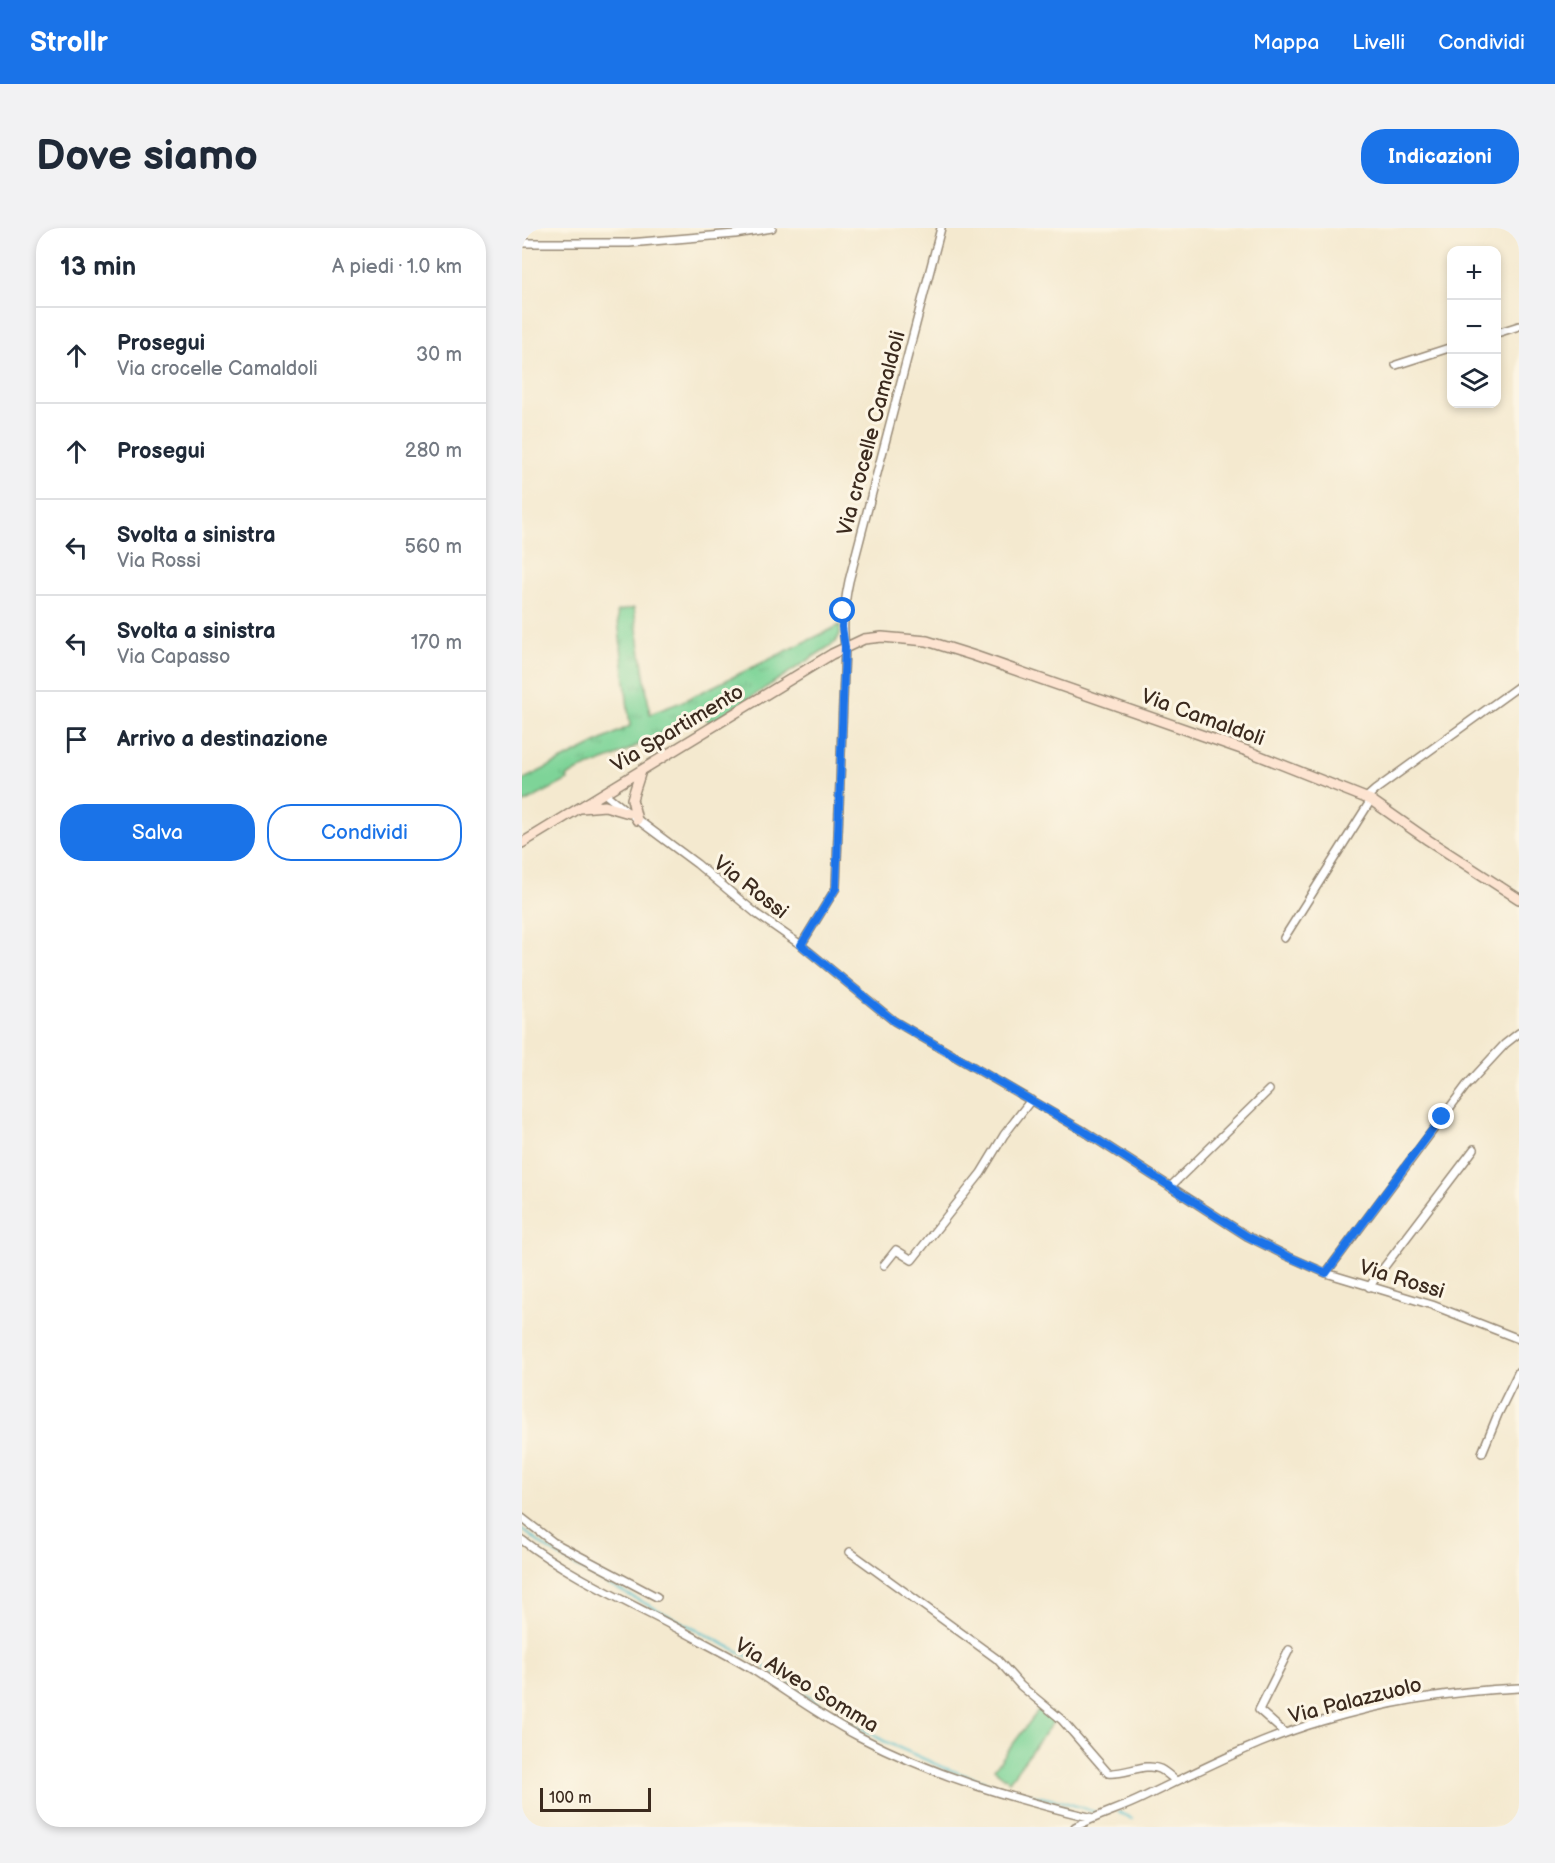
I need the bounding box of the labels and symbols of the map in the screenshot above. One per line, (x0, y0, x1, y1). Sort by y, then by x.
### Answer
street label: Via crocelle Camaldoli (832, 328, 911, 538)
route start (829, 597, 855, 623)
street label: Via Spartimento (606, 679, 748, 778)
street label: Via Camaldoli (1138, 684, 1268, 751)
street label: Via Rossi (708, 850, 793, 924)
route end (1428, 1103, 1454, 1129)
street label: Via Rossi (1356, 1255, 1448, 1304)
street label: Via Alveo Somma (730, 1633, 883, 1738)
street label: Via Palazzuolo (1286, 1672, 1424, 1729)
scale bar (540, 1785, 651, 1812)

